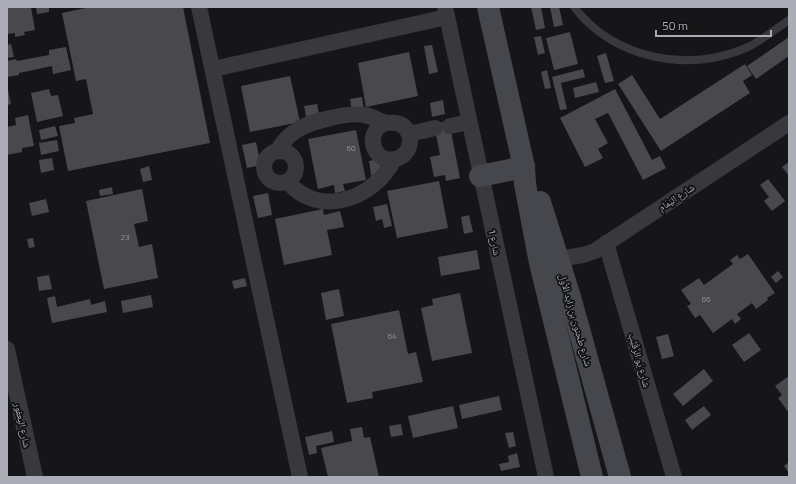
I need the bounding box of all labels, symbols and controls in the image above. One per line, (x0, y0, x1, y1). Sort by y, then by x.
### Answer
scale bar (656, 12, 771, 38)
text: 50 m (662, 16, 688, 35)
house number: 60 (347, 142, 356, 154)
street label: شارع اليَمَام (655, 180, 698, 215)
street label: شارع 1 (484, 227, 505, 257)
house number: 23 (121, 231, 129, 243)
street label: شارع طحنون بن زايد الأول (555, 272, 596, 369)
house number: 66 (702, 293, 711, 305)
house number: 64 (388, 330, 397, 342)
street label: شارع يَو الرِّقَيِّب (625, 331, 655, 390)
street label: شارع اليعفور (10, 400, 35, 449)

